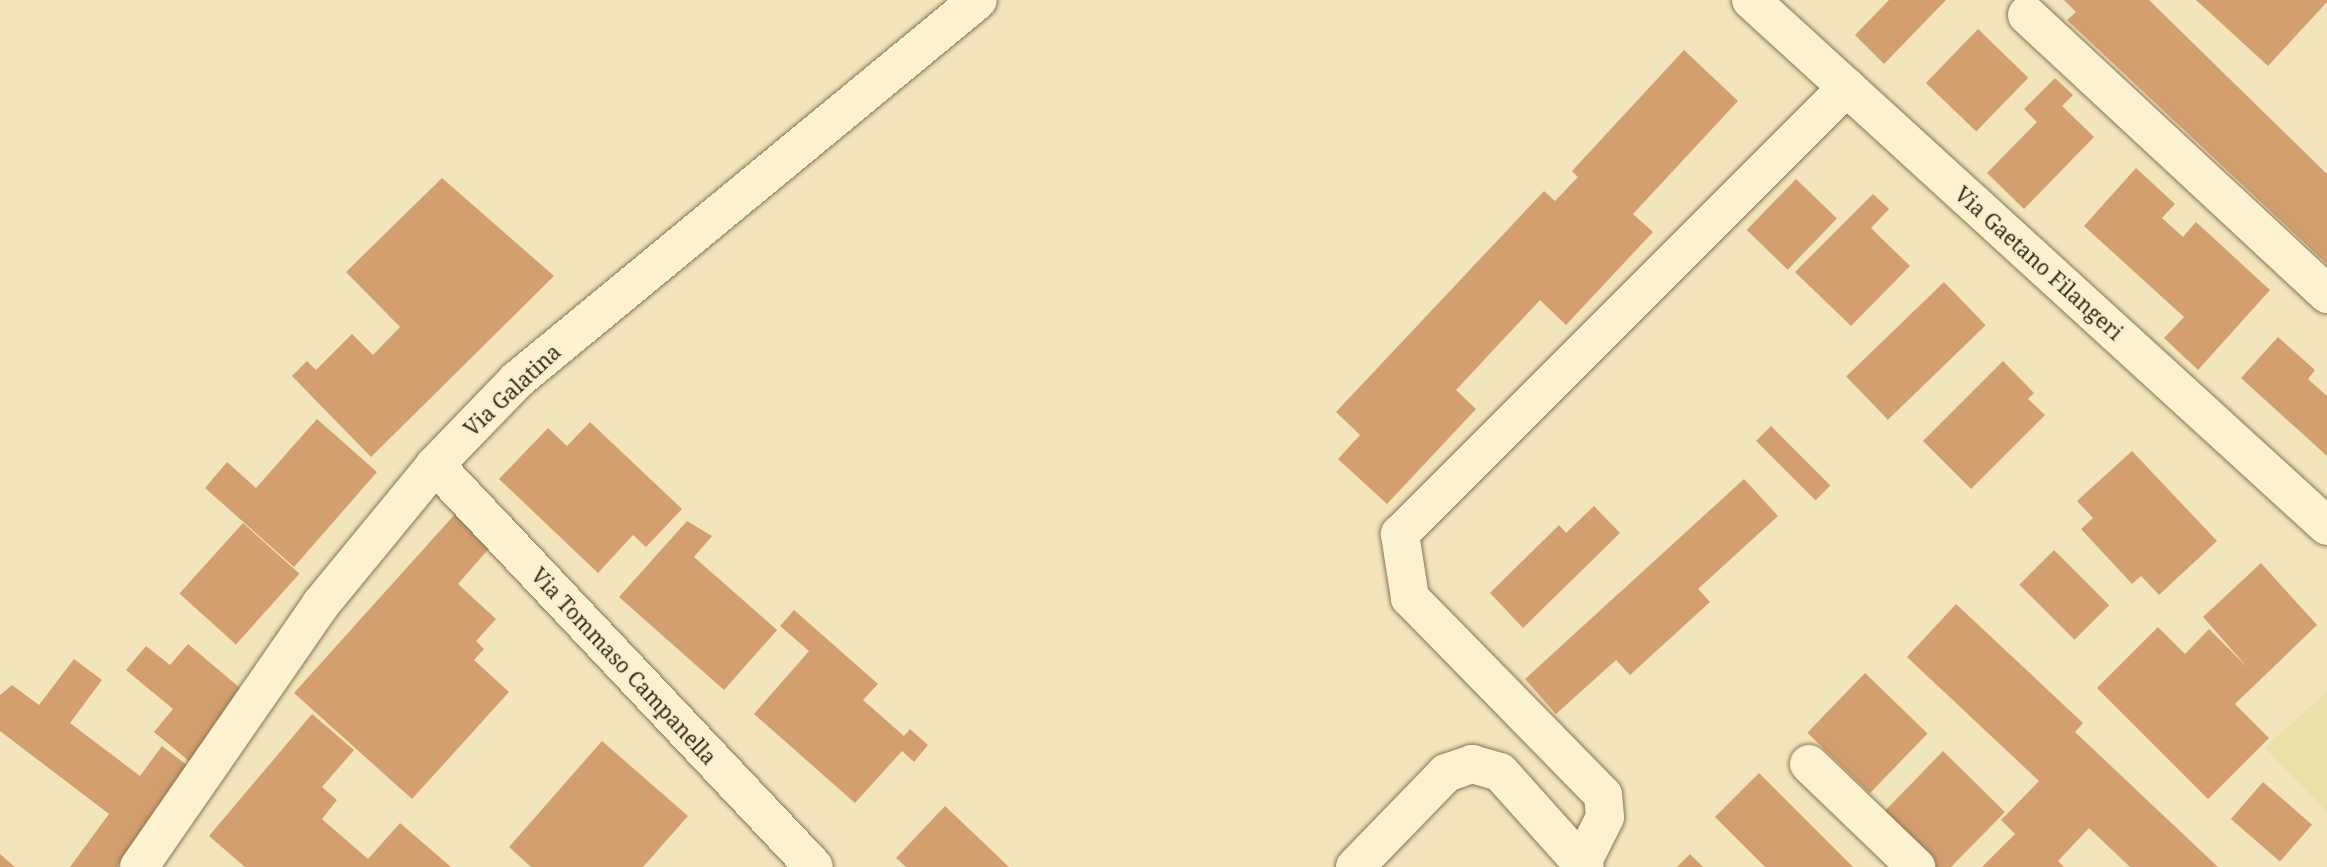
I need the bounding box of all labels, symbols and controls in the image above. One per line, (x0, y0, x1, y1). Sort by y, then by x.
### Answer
street label: Via Gaetano Filangeri (1950, 181, 2128, 345)
street label: Via Galatina (458, 339, 566, 441)
street label: Via Tommaso Campanella (526, 562, 722, 770)

